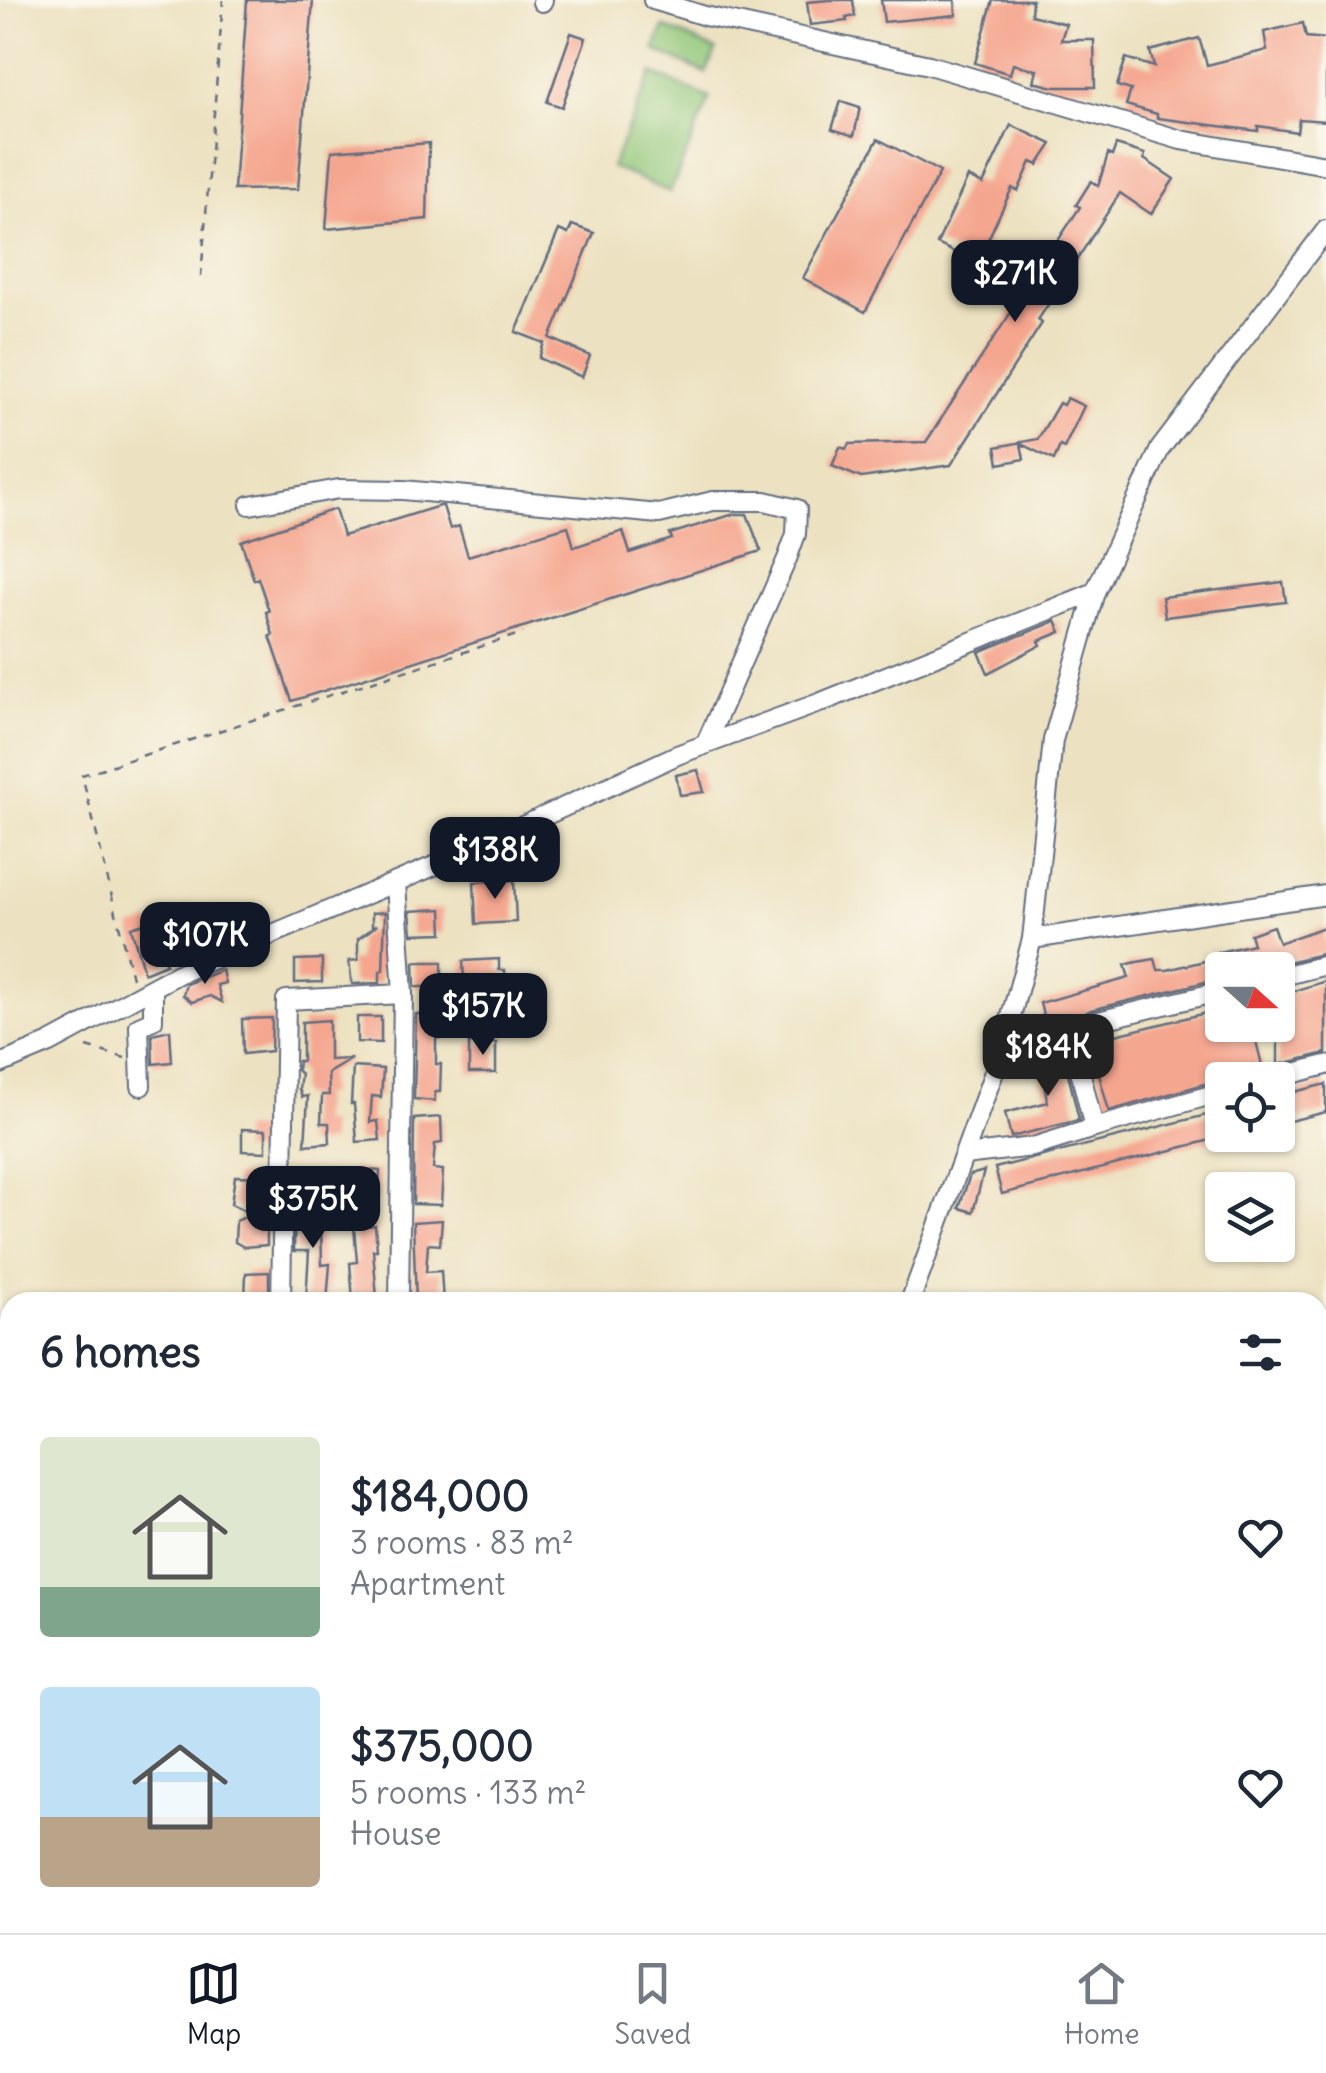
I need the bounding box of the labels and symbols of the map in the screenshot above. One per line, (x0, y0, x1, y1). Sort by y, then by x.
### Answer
pin: $271K (945, 240, 1085, 325)
pin: $138K (425, 817, 565, 902)
pin: $107K (135, 902, 275, 987)
north arrow (1205, 952, 1295, 1042)
pin: $157K (413, 973, 553, 1058)
pin: $184K (978, 1014, 1118, 1099)
pin: $375K (243, 1166, 383, 1251)

